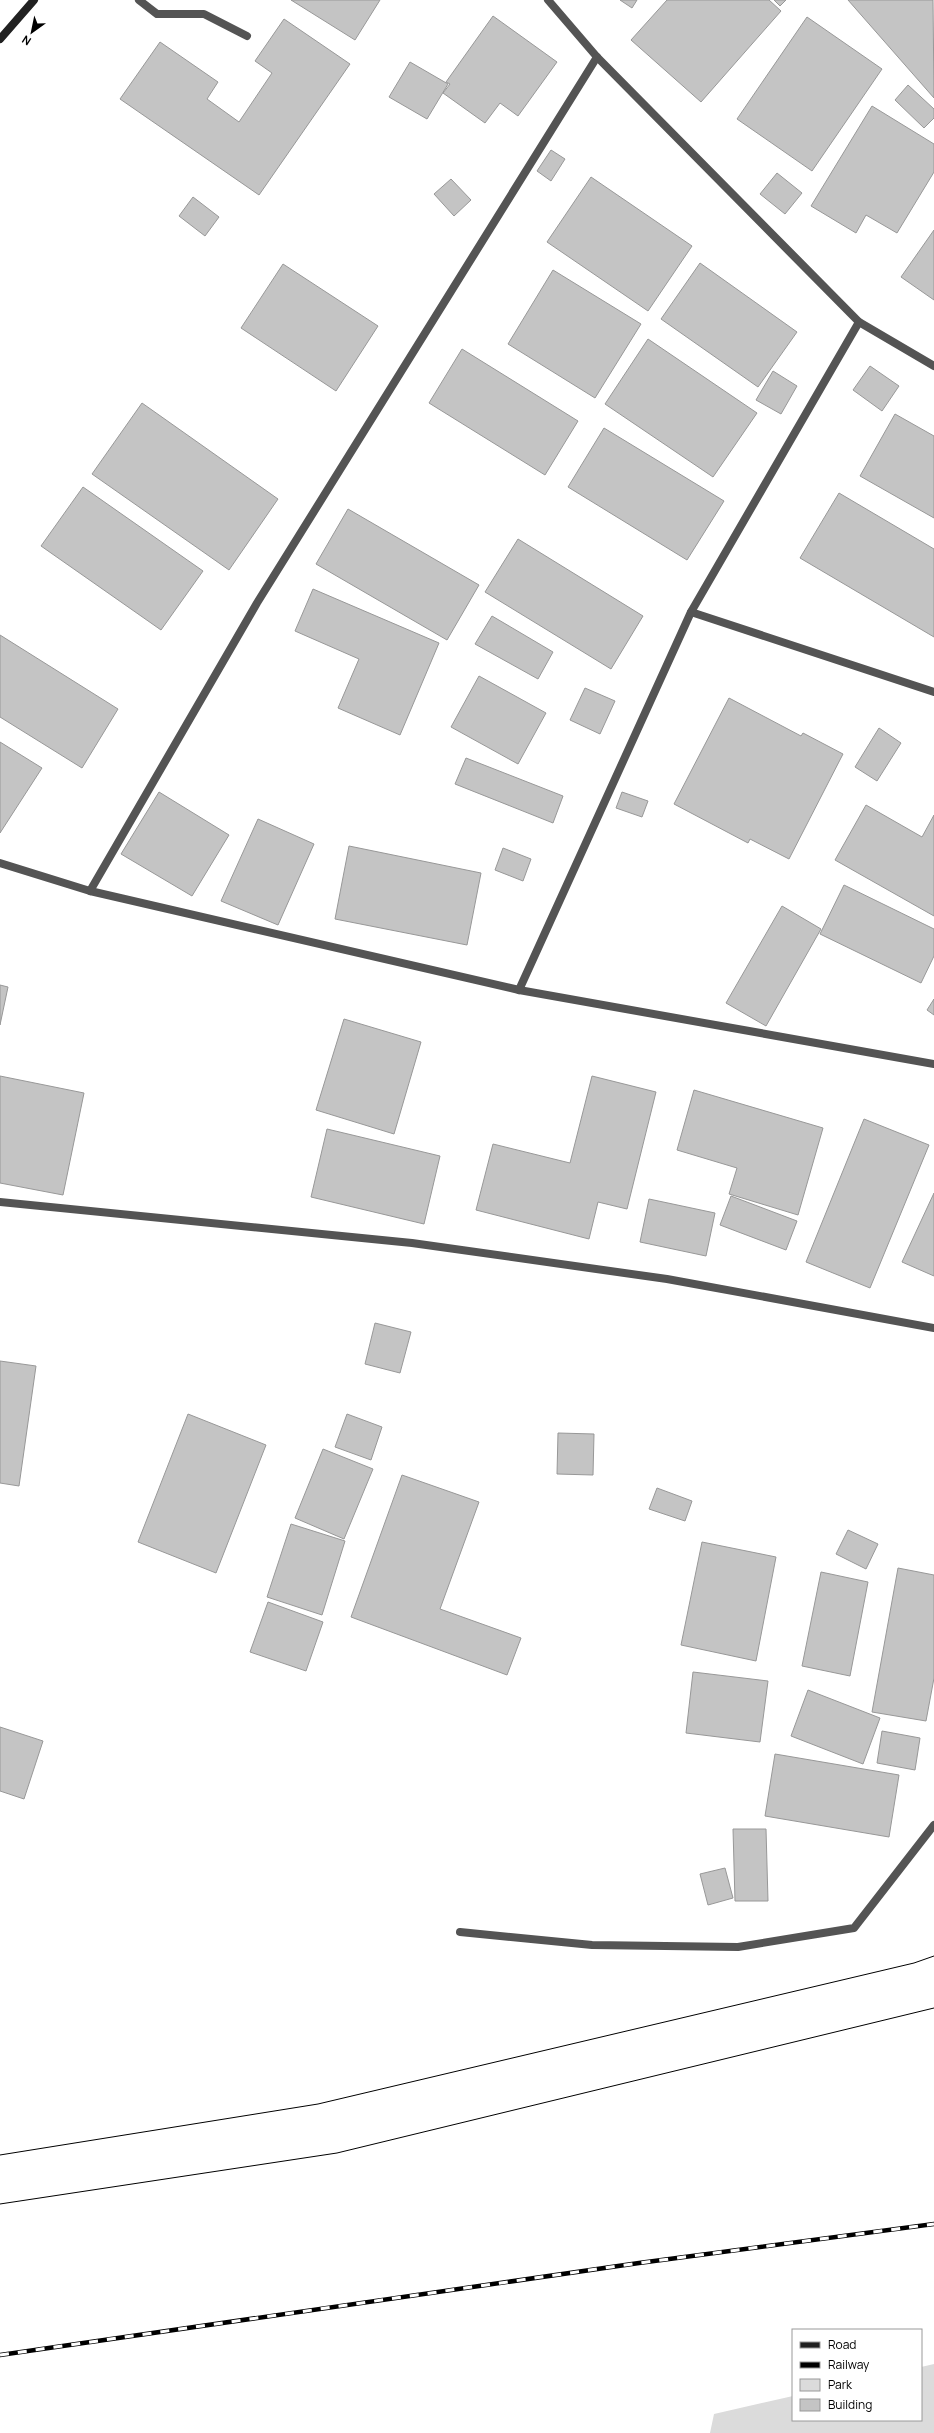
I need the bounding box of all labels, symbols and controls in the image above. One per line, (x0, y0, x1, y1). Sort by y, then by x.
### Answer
north arrow (12, 12, 52, 52)
text: N (19, 32, 34, 49)
legend (792, 2329, 922, 2421)
text: Road (828, 2336, 856, 2353)
text: Railway (828, 2356, 870, 2373)
text: Park (828, 2376, 853, 2393)
text: Building (828, 2396, 872, 2413)

